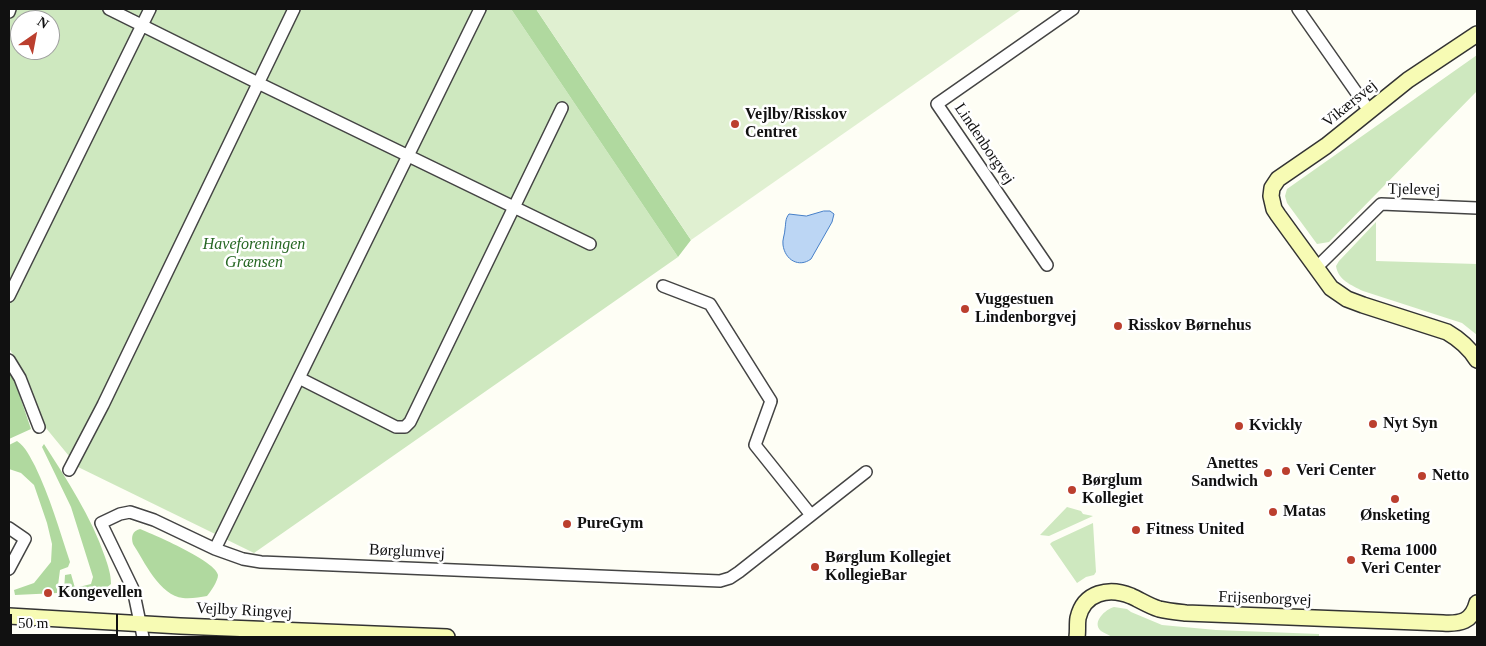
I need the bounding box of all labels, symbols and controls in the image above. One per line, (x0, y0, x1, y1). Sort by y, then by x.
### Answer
north arrow (10, 10, 60, 60)
text: N (35, 14, 51, 32)
street label: Vikærsvej (1319, 76, 1381, 132)
street label: Lindenborgvej (950, 100, 1018, 188)
place label: Vejlby/Risskov Centret (745, 105, 847, 143)
marker: Vejlby/Risskov Centret (729, 118, 741, 130)
street label: Tjelevej (1388, 180, 1440, 200)
park label: Haveforeningen Grænsen (203, 235, 305, 273)
place label: Vuggestuen Lindenborgvej (975, 290, 1076, 328)
marker: Vuggestuen Lindenborgvej (959, 303, 971, 315)
place label: Risskov Børnehus (1128, 316, 1251, 336)
marker: Risskov Børnehus (1112, 320, 1124, 332)
place label: Nyt Syn (1383, 414, 1438, 434)
place label: Kvickly (1249, 416, 1302, 436)
marker: Nyt Syn (1367, 418, 1379, 430)
marker: Kvickly (1233, 420, 1245, 432)
place label: Anettes Sandwich (1191, 454, 1258, 492)
place label: Veri Center (1296, 461, 1376, 481)
marker: Veri Center (1280, 465, 1292, 477)
place label: Netto (1432, 466, 1469, 486)
marker: Anettes Sandwich (1262, 467, 1274, 479)
marker: Netto (1416, 470, 1428, 482)
place label: Børglum Kollegiet (1082, 471, 1143, 509)
marker: Børglum Kollegiet (1066, 484, 1078, 496)
marker: Ønsketing (1389, 493, 1401, 505)
place label: Matas (1283, 502, 1326, 522)
marker: Matas (1267, 506, 1279, 518)
place label: Ønsketing (1360, 506, 1430, 526)
place label: PureGym (577, 514, 643, 534)
marker: PureGym (561, 518, 573, 530)
place label: Fitness United (1146, 520, 1244, 540)
marker: Fitness United (1130, 524, 1142, 536)
street label: Børglumvej (368, 540, 446, 564)
place label: Rema 1000 Veri Center (1361, 541, 1441, 579)
place label: Børglum Kollegiet KollegieBar (825, 548, 951, 586)
marker: Rema 1000 Veri Center (1345, 554, 1357, 566)
marker: Børglum Kollegiet KollegieBar (809, 561, 821, 573)
place label: Kongevellen (58, 583, 142, 603)
marker: Kongevellen (42, 587, 54, 599)
street label: Frijsenborgvej (1218, 588, 1312, 610)
street label: Vejlby Ringvej (195, 599, 293, 623)
scale bar (12, 604, 120, 636)
text: 50 m (18, 615, 48, 631)

